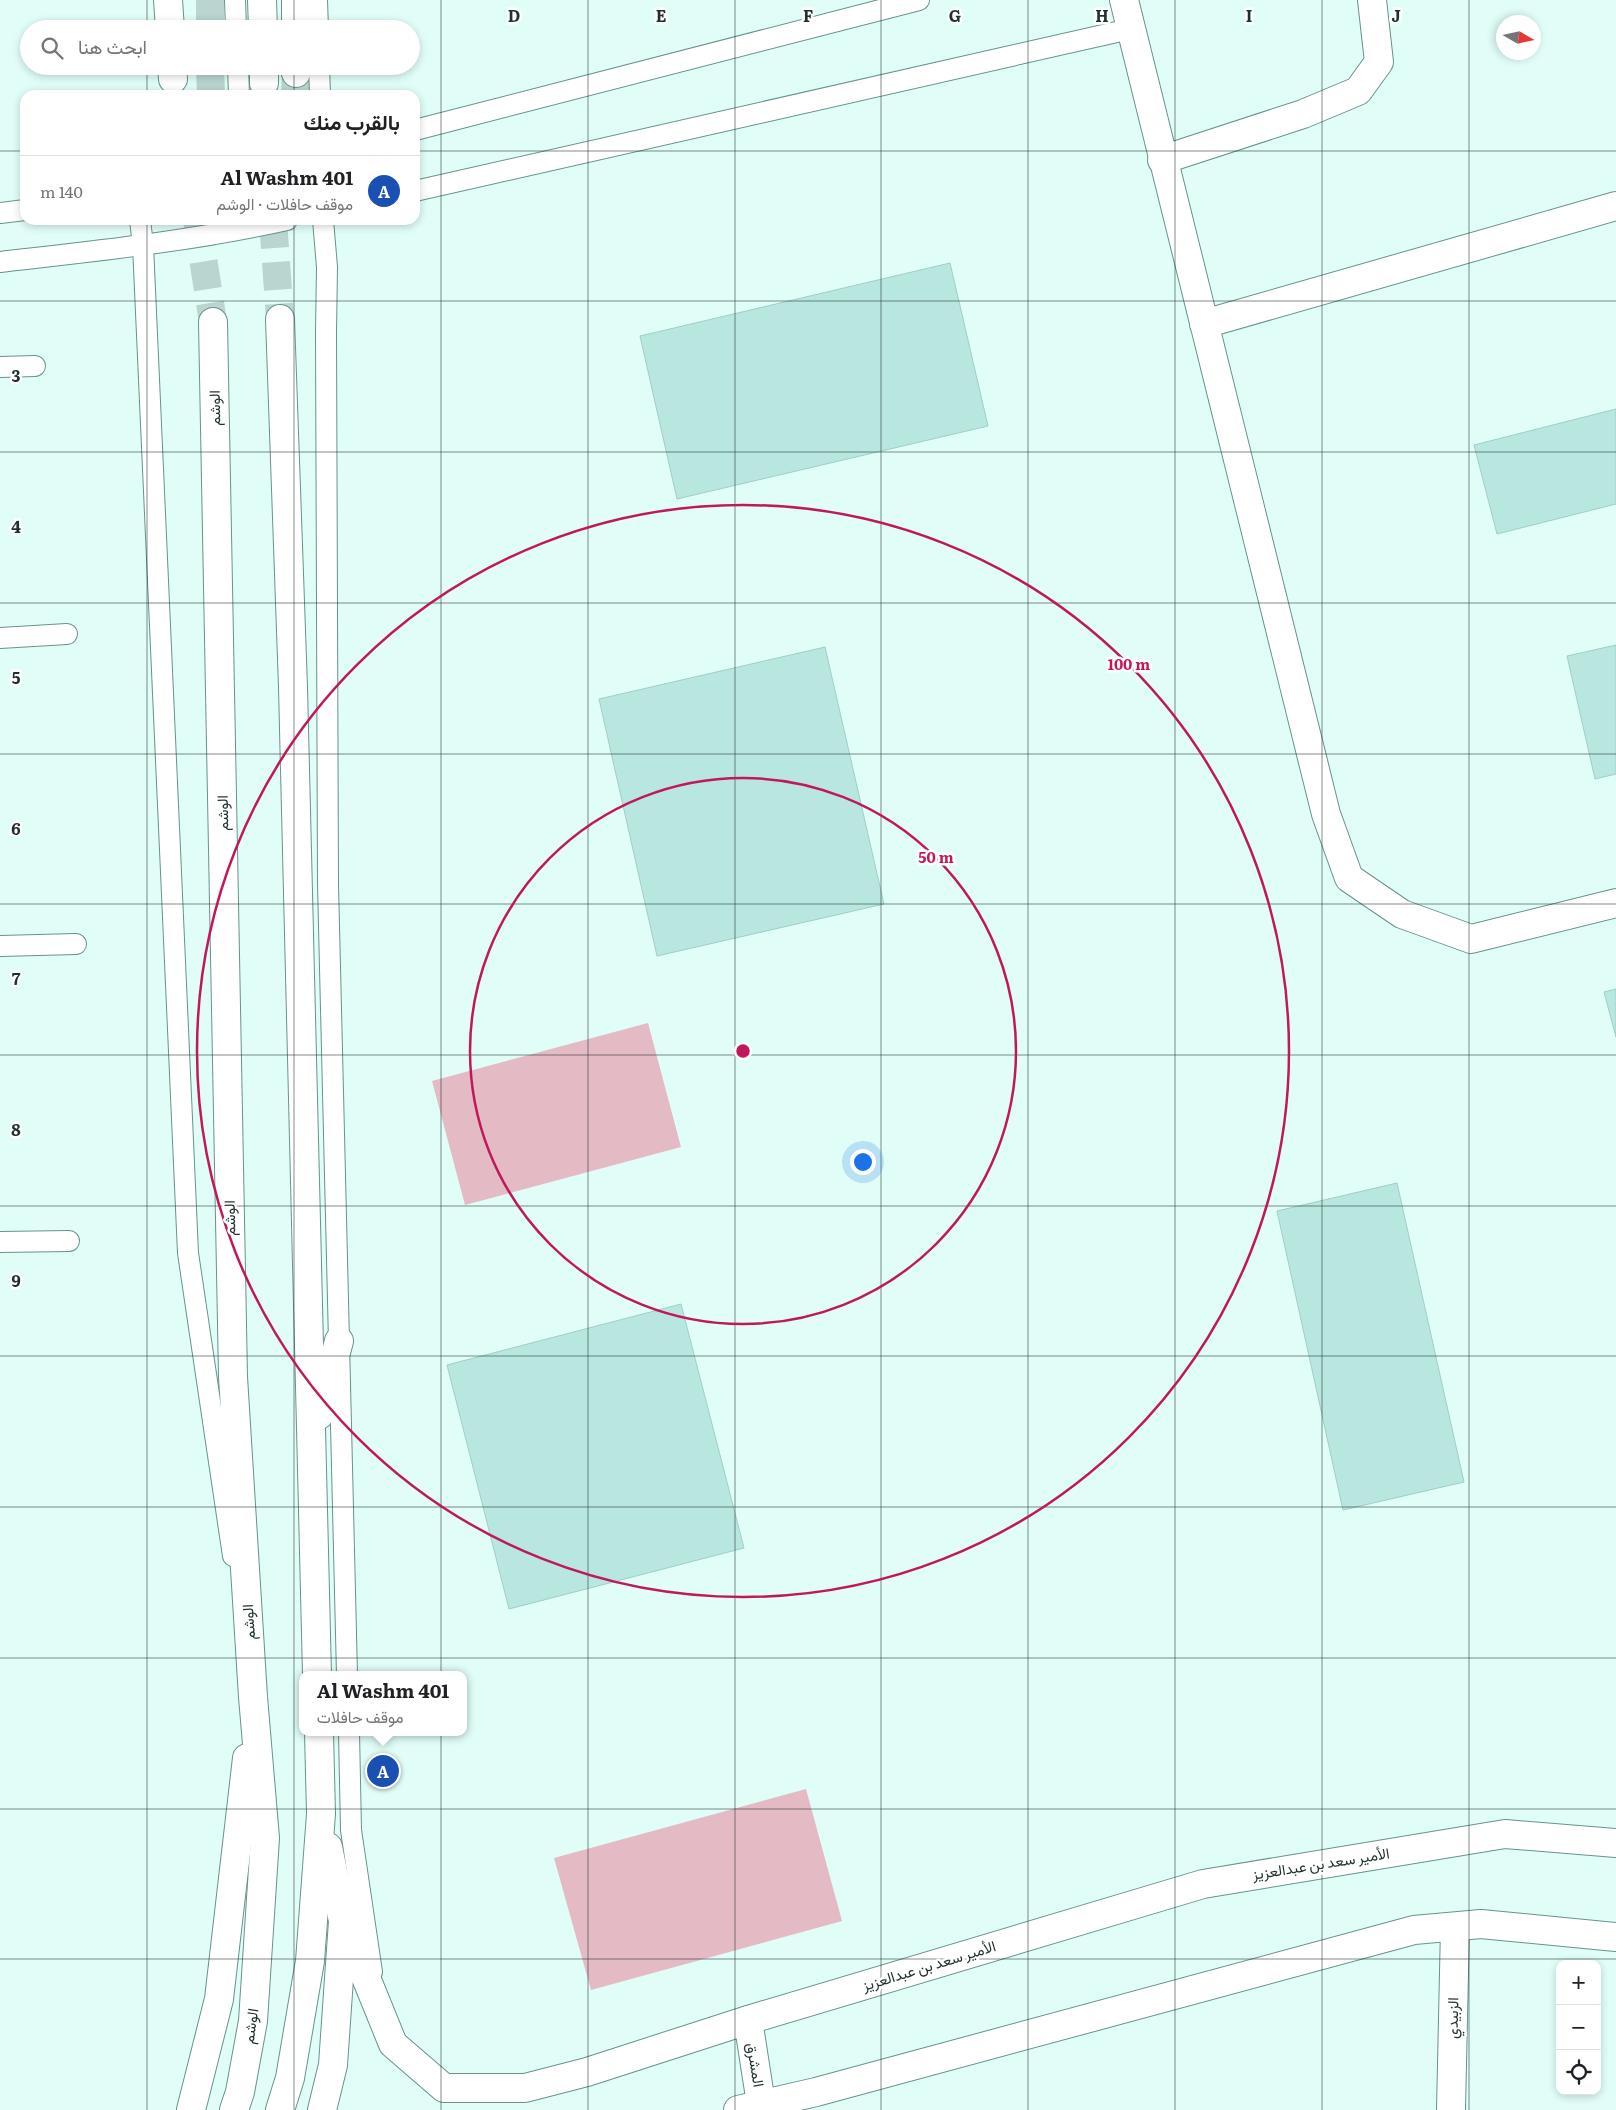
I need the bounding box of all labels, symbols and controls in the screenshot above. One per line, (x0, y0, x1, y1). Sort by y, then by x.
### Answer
text: D (508, 3, 520, 27)
text: E (656, 3, 667, 27)
text: F (803, 3, 813, 27)
text: G (949, 3, 961, 27)
text: H (1095, 3, 1109, 27)
text: I (1246, 3, 1252, 27)
text: J (1391, 3, 1401, 27)
north arrow (1496, 15, 1541, 60)
search box (20, 20, 420, 75)
text: ابحث هنا (78, 32, 147, 60)
icon: search (38, 34, 66, 62)
text: بالقرب منك (304, 105, 400, 136)
text: Al Washm 401 (221, 163, 353, 191)
text: 140 m (40, 179, 83, 203)
text: A (378, 179, 390, 203)
text: موقف حافلات · الوشم (216, 191, 353, 215)
text: 3 (12, 363, 21, 387)
street label: الوشم (202, 390, 225, 426)
text: 4 (11, 514, 21, 538)
text: 100 m (1108, 652, 1150, 675)
text: 5 (12, 665, 21, 689)
street label: الوشم (210, 795, 233, 831)
text: 6 (11, 816, 21, 840)
text: 50 m (918, 845, 954, 868)
text: 7 (12, 966, 21, 990)
centre of rings (734, 1042, 752, 1060)
text: 8 (11, 1117, 21, 1141)
your location (850, 1149, 876, 1175)
street label: الوشم (217, 1200, 240, 1236)
text: 9 (11, 1268, 21, 1292)
street label: الوشم (235, 1603, 260, 1641)
popup (299, 1671, 467, 1736)
text: Al Washm 401 (317, 1676, 449, 1704)
text: موقف حافلات (317, 1704, 404, 1728)
pin: A (367, 1752, 399, 1790)
street label: الأمير سعد بن عبدالعزيز (1250, 1840, 1391, 1885)
street label: الأمير سعد بن عبدالعزيز (858, 1933, 998, 1996)
map controls (1556, 1960, 1601, 2095)
button: + (1556, 1960, 1601, 2005)
street label: الزبيدي (1440, 1997, 1466, 2039)
button: − (1556, 2005, 1601, 2050)
street label: الوشم (236, 2006, 263, 2045)
street label: المشرق (741, 2041, 772, 2089)
button: locate (1556, 2050, 1601, 2095)

